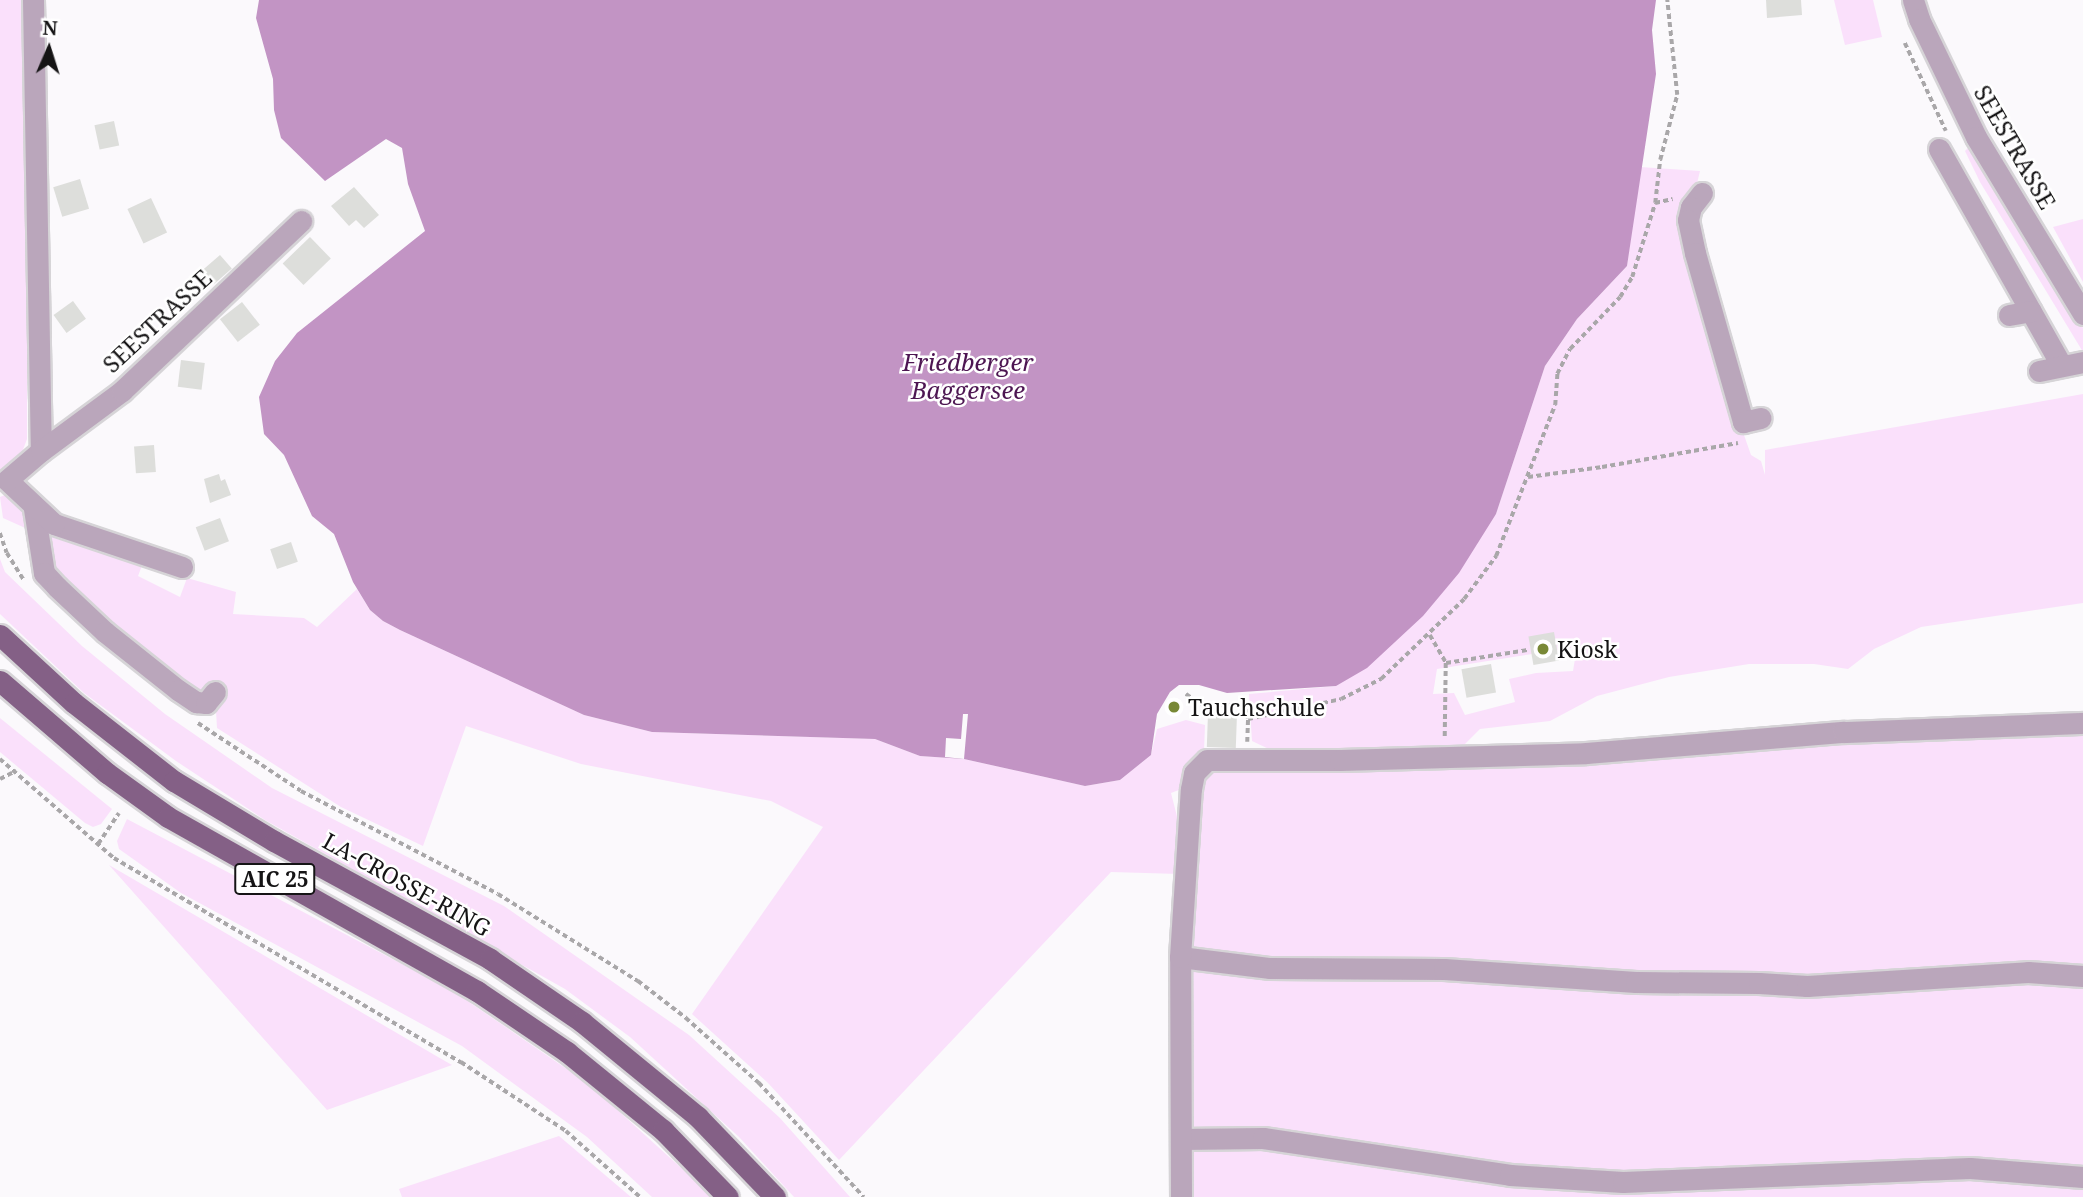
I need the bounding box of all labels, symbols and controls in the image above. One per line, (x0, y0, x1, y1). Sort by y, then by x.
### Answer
north arrow (14, 14, 84, 84)
text: N (42, 15, 58, 41)
street label: SEESTRASSE (1969, 80, 2061, 214)
street label: SEESTRASSE (97, 264, 217, 378)
water label: Friedberger Baggersee (903, 348, 1033, 404)
place label: Kiosk (1557, 635, 1618, 663)
marker: Kiosk (1535, 641, 1551, 657)
place label: Tauchschule (1188, 693, 1325, 721)
marker: Tauchschule (1166, 699, 1182, 715)
street label: LA-CROSSE-RING (318, 826, 496, 942)
road number: AIC 25 (233, 862, 317, 896)

